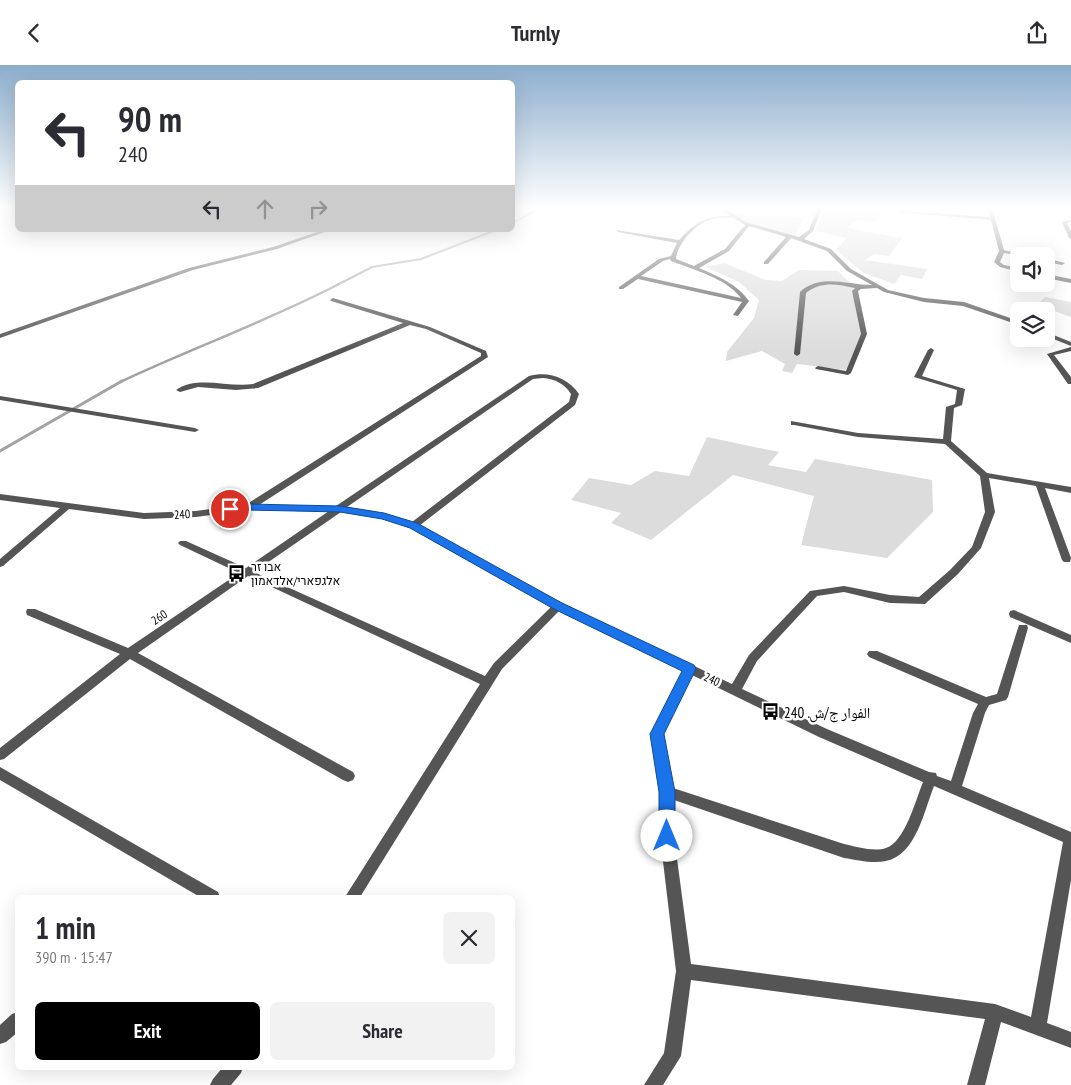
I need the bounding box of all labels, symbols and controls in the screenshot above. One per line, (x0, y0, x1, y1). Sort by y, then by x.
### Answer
icon: back (20, 19, 48, 47)
text: Turnly (511, 19, 560, 47)
icon: share (1023, 19, 1051, 47)
text: 90 m (118, 96, 182, 142)
icon: left (35, 100, 100, 165)
text: 240 (118, 140, 148, 168)
icon: left (198, 195, 226, 223)
icon: ahead (251, 195, 279, 223)
icon: right (304, 195, 332, 223)
map controls (1010, 247, 1055, 347)
button: sound (1010, 247, 1055, 292)
button: layers (1010, 302, 1055, 347)
pin (209, 488, 251, 530)
icon: arrive (216, 495, 244, 523)
street label: 240 (174, 506, 190, 522)
place label: אבו זר אלגפארי/אלדאמון (251, 559, 340, 588)
bus stop icon: אבו זר אלגפארי/אלדאמון (227, 563, 247, 583)
street label: 260 (148, 606, 170, 628)
street label: 240 (701, 669, 723, 689)
bus stop icon: الفوار ج/ش. 240 (760, 702, 780, 722)
place label: الفوار ج/ش. 240 (784, 703, 870, 723)
position arrow (640, 809, 692, 861)
text: 1 min (35, 908, 96, 947)
button: close (443, 912, 495, 964)
text: 390 m · 15:47 (35, 947, 113, 967)
button: Exit (35, 1002, 260, 1060)
button: Share (270, 1002, 495, 1060)

